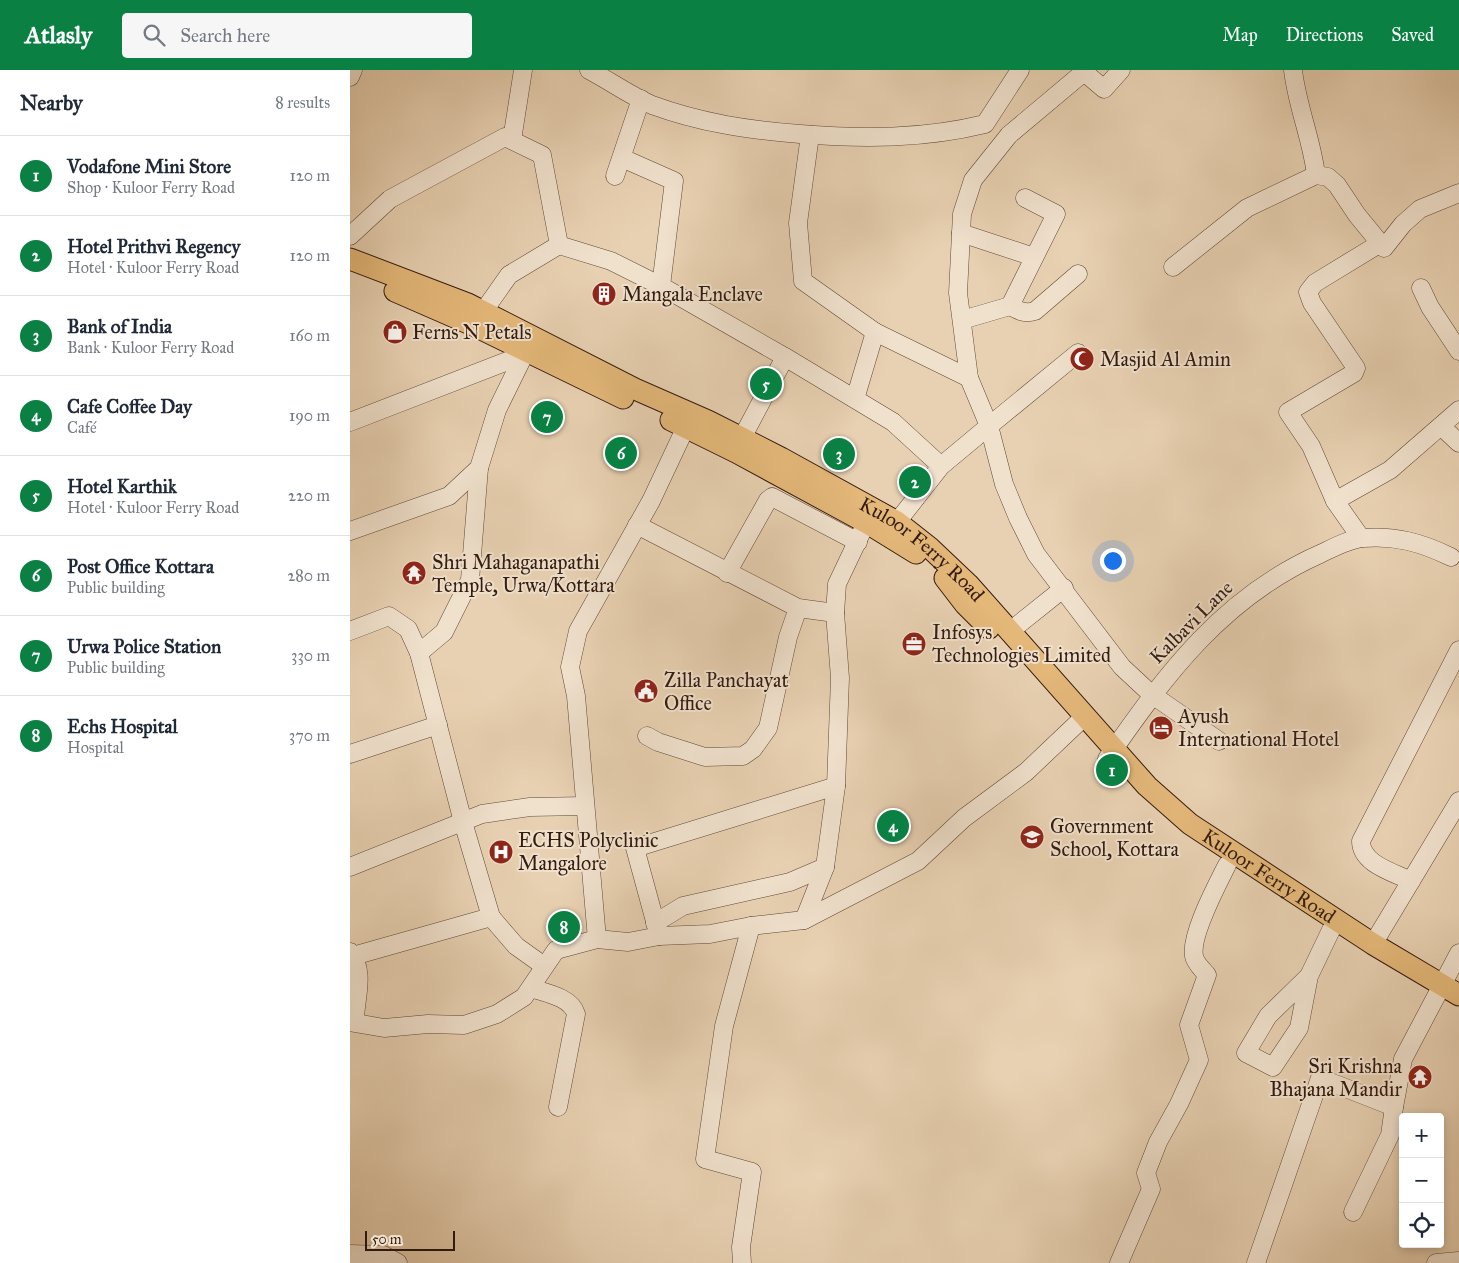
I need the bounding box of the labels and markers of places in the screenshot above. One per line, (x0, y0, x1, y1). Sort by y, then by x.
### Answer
building icon: Mangala Enclave (591, 281, 617, 307)
place label: Mangala Enclave (622, 282, 763, 307)
shop icon: Ferns N Petals (382, 319, 408, 345)
place label: Ferns N Petals (412, 320, 532, 344)
mosque icon: Masjid Al Amin (1069, 346, 1095, 372)
place label: Masjid Al Amin (1100, 347, 1231, 371)
pin: 5 (750, 365, 782, 403)
pin: 7 (531, 398, 563, 436)
pin: 6 (605, 434, 637, 472)
pin: 3 (823, 435, 855, 473)
pin: 2 (899, 463, 931, 501)
place label: Shri Mahaganapathi Temple, Urwa/Kottara (432, 550, 615, 597)
temple icon: Shri Mahaganapathi Temple, Urwa/Kottara (401, 560, 427, 586)
place label: Infosys Technologies Limited (932, 620, 1111, 668)
office icon: Infosys Technologies Limited (901, 631, 927, 657)
place label: Zilla Panchayat Office (664, 668, 788, 715)
public building icon: Zilla Panchayat Office (633, 678, 659, 704)
place label: Ayush International Hotel (1177, 704, 1340, 751)
hotel icon: Ayush International Hotel (1148, 715, 1174, 741)
pin: 1 (1096, 751, 1128, 789)
pin: 4 (877, 807, 909, 845)
place label: Government School, Kottara (1050, 814, 1180, 861)
school or university icon: Government School, Kottara (1019, 824, 1045, 850)
place label: ECHS Polyclinic Mangalore (518, 828, 659, 876)
hospital icon: ECHS Polyclinic Mangalore (488, 839, 514, 865)
pin: 8 (548, 908, 580, 946)
place label: Sri Krishna Bhajana Mandir (1269, 1054, 1403, 1101)
temple icon: Sri Krishna Bhajana Mandir (1407, 1064, 1433, 1090)

